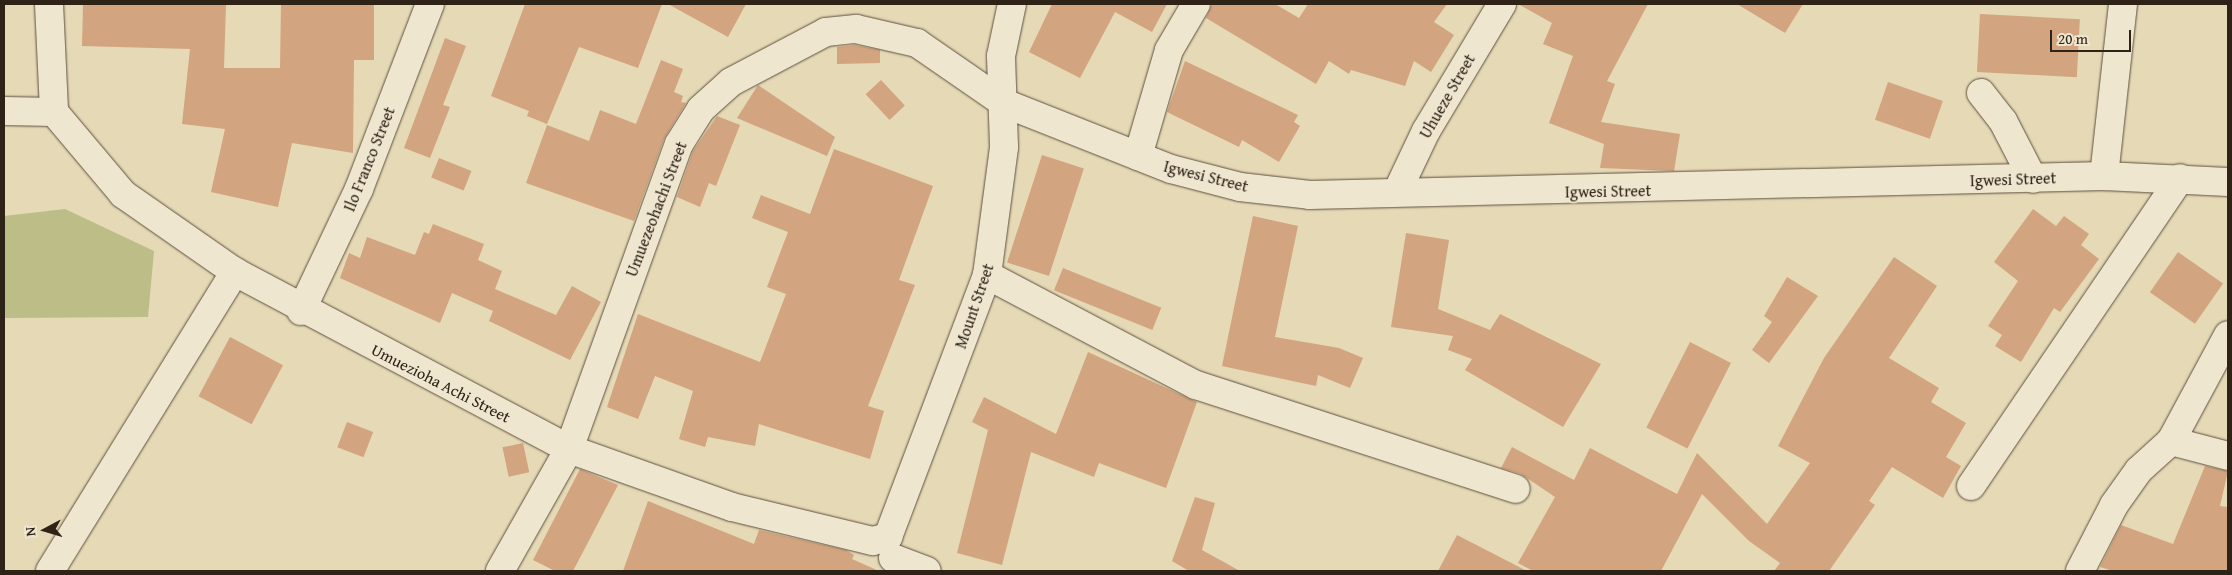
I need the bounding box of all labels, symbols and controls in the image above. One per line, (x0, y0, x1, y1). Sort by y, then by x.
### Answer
scale bar (2052, 20, 2133, 52)
text: 20 m (2058, 28, 2088, 49)
street label: Uhueze Street (1415, 50, 1479, 142)
street label: Ilo Franco Street (339, 104, 399, 214)
street label: Umuezeohachi Street (621, 139, 691, 279)
street label: Igwesi Street (1162, 156, 1250, 196)
street label: Igwesi Street (1970, 168, 2056, 190)
street label: Igwesi Street (1565, 181, 1651, 201)
street label: Mount Street (951, 261, 997, 351)
street label: Umuezioha Achi Street (368, 340, 514, 426)
north arrow (20, 505, 70, 555)
text: N (20, 526, 41, 537)

